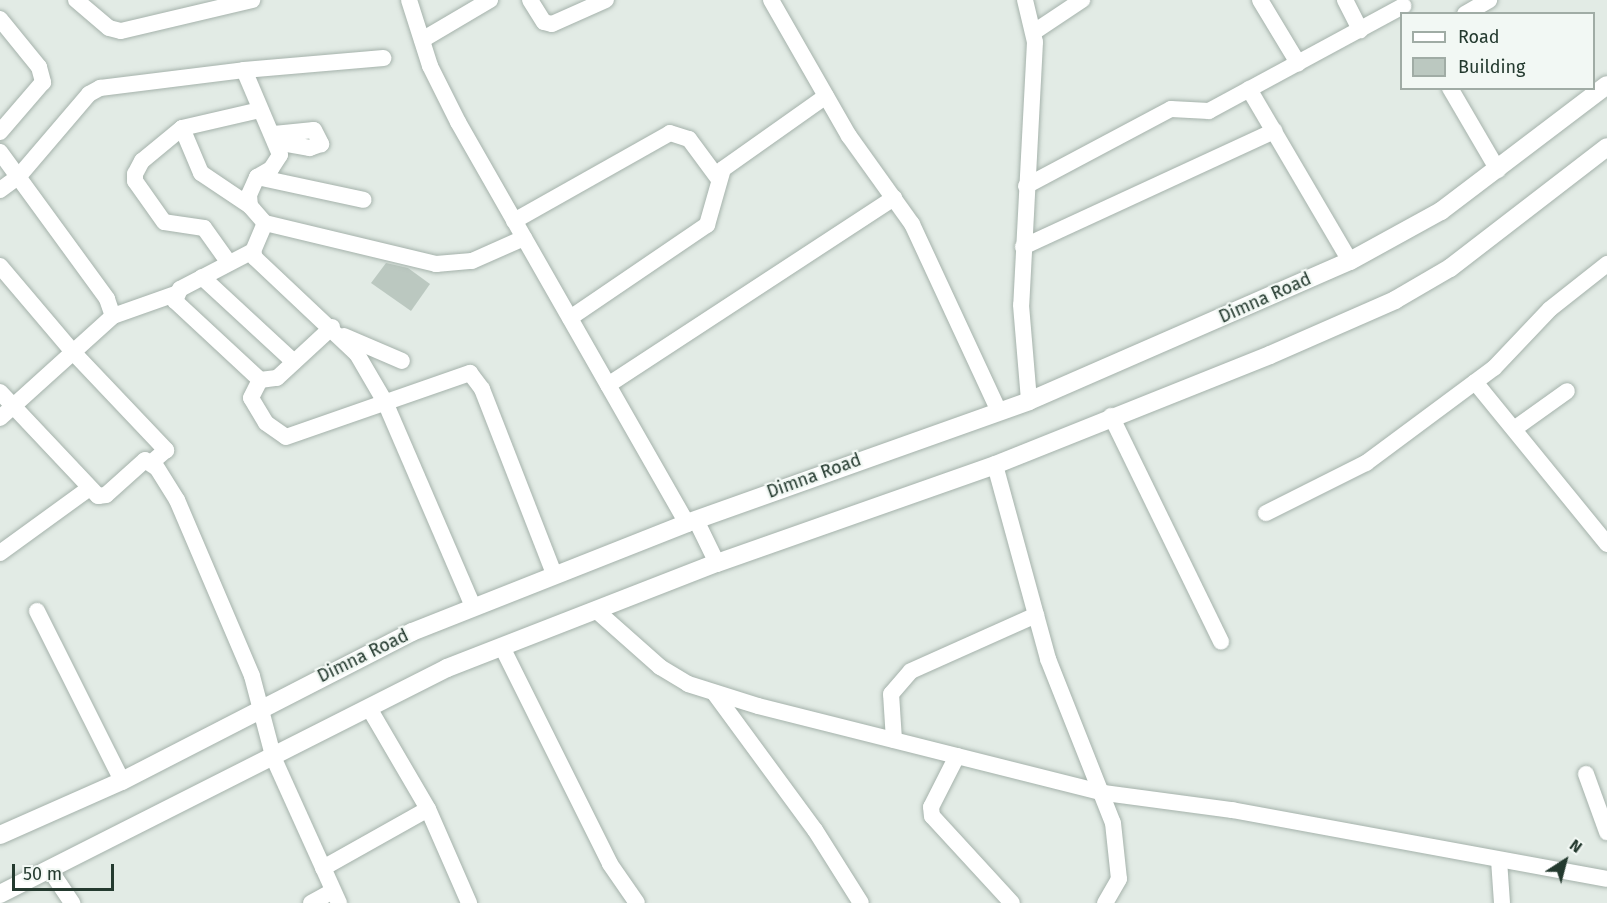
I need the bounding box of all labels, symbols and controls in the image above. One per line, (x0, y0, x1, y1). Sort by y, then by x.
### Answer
legend (1400, 12, 1595, 90)
text: Road (1458, 26, 1500, 48)
text: Building (1458, 56, 1525, 78)
street label: Dimna Road (1216, 268, 1314, 328)
street label: Dimna Road (764, 449, 864, 503)
street label: Dimna Road (314, 625, 412, 687)
north arrow (1535, 831, 1595, 891)
text: N (1566, 835, 1586, 857)
scale bar (15, 852, 117, 890)
text: 50 m (23, 863, 62, 885)

